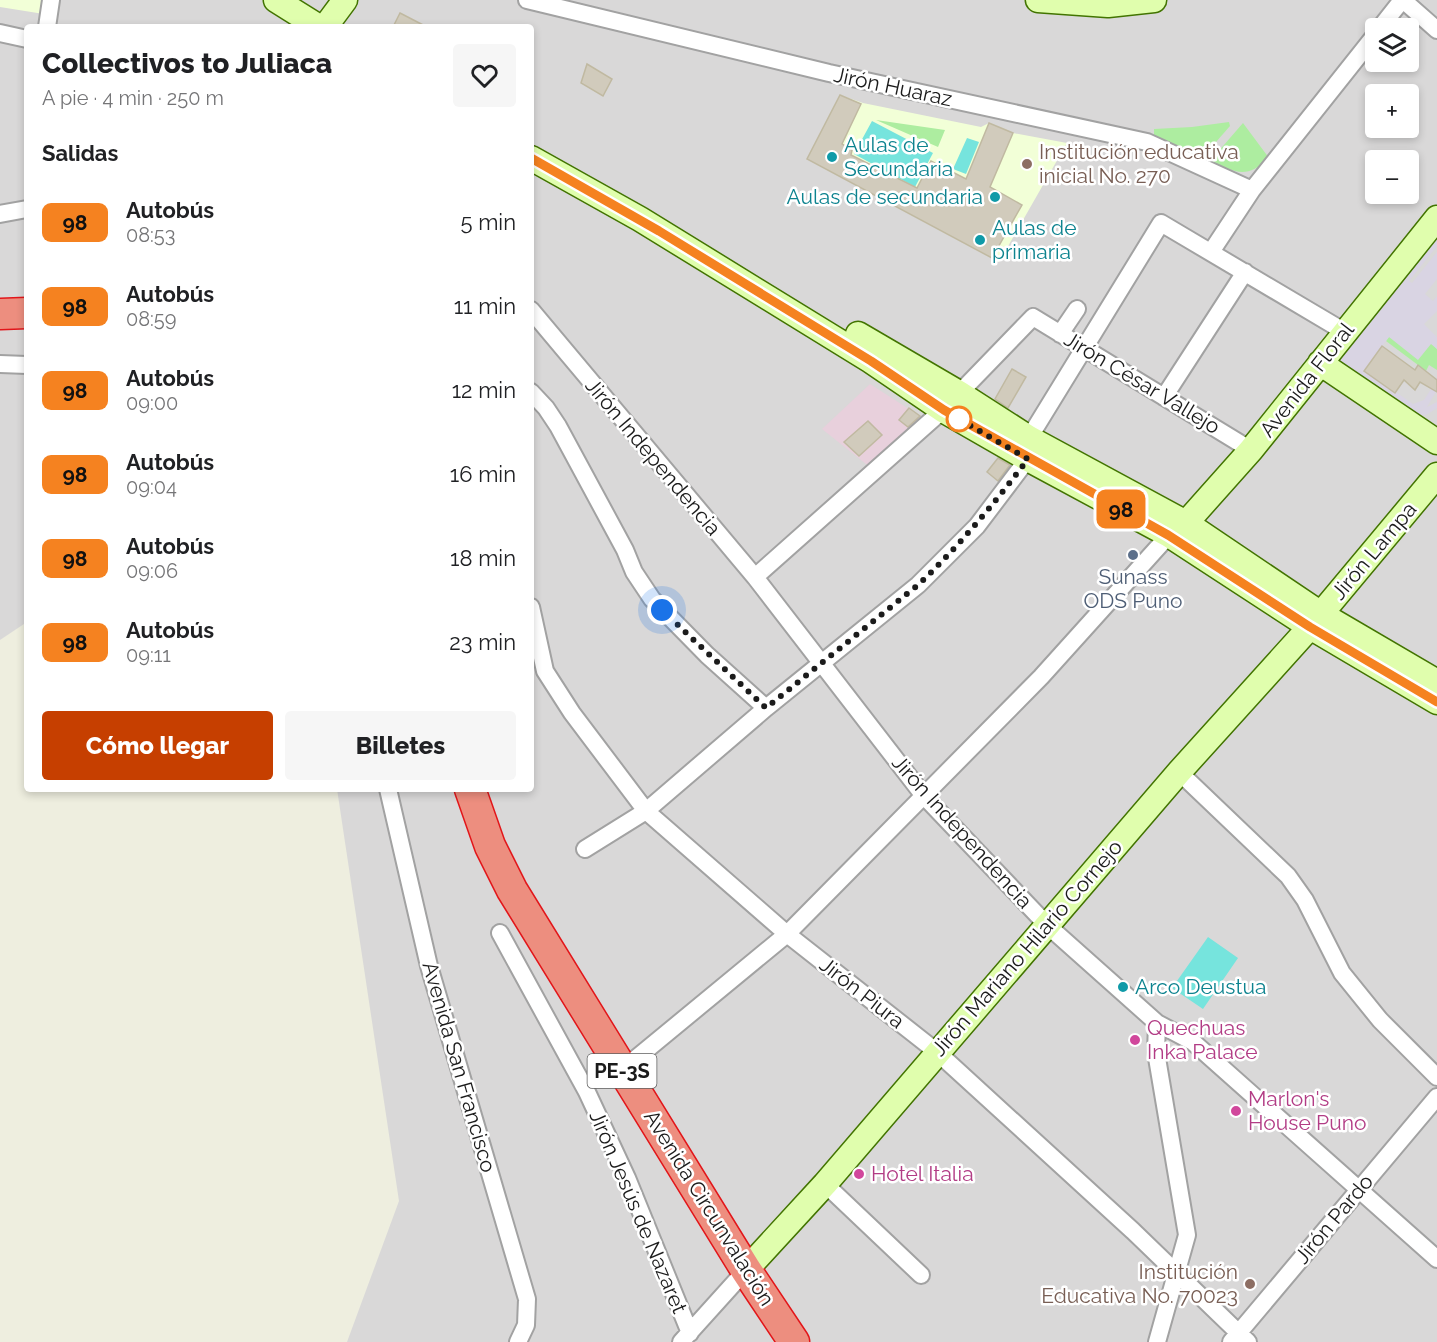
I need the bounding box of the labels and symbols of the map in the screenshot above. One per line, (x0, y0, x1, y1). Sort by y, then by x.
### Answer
street label: Jirón Huaraz (832, 62, 955, 111)
place label: Aulas de Secundaria (844, 132, 953, 181)
place label: Institución educativa inicial No. 270 (1039, 139, 1239, 188)
marker: Aulas de Secundaria (825, 150, 839, 164)
marker: Institución educativa inicial No. 270 (1020, 157, 1034, 171)
place label: Aulas de secundaria (787, 184, 983, 209)
marker: Aulas de secundaria (988, 190, 1002, 204)
place label: Aulas de primaria (992, 215, 1076, 264)
marker: Aulas de primaria (973, 233, 987, 247)
street label: Avenida Floral (1254, 317, 1359, 442)
street label: Jirón César Vallejo (1060, 326, 1225, 439)
street label: Jirón Independencia (580, 373, 726, 540)
unlabelled marker (946, 406, 972, 432)
line badge: 98 (1094, 490, 1148, 528)
street label: Jirón Lampa (1326, 497, 1422, 604)
marker: Sunass ODS Puno (1126, 548, 1140, 562)
place label: Sunass ODS Puno (1083, 564, 1183, 613)
your location (647, 595, 677, 625)
street label: Jirón Independencia (887, 750, 1038, 913)
street label: Jirón Mariano Hilario Cornejo (926, 835, 1127, 1061)
street label: Jirón Piura (815, 952, 910, 1033)
street label: Avenida San Francisco (417, 959, 502, 1175)
place label: Arco Deustua (1135, 974, 1266, 999)
marker: Arco Deustua (1116, 980, 1130, 994)
place label: Quechuas Inka Palace (1147, 1015, 1258, 1064)
marker: Quechuas Inka Palace (1128, 1033, 1142, 1047)
road number: PE-3S (588, 1054, 656, 1088)
place label: Marlon's House Puno (1248, 1086, 1366, 1135)
marker: Marlon's House Puno (1229, 1104, 1243, 1118)
street label: Avenida Circunvalación (639, 1105, 780, 1310)
street label: Jirón Jesús de Nazaret (584, 1107, 693, 1317)
place label: Hotel Italia (871, 1161, 974, 1186)
marker: Hotel Italia (852, 1167, 866, 1181)
street label: Jirón Pardo (1289, 1169, 1378, 1268)
place label: Institución Educativa No. 70023 (1041, 1259, 1238, 1308)
marker: Institución Educativa No. 70023 (1243, 1277, 1257, 1291)

